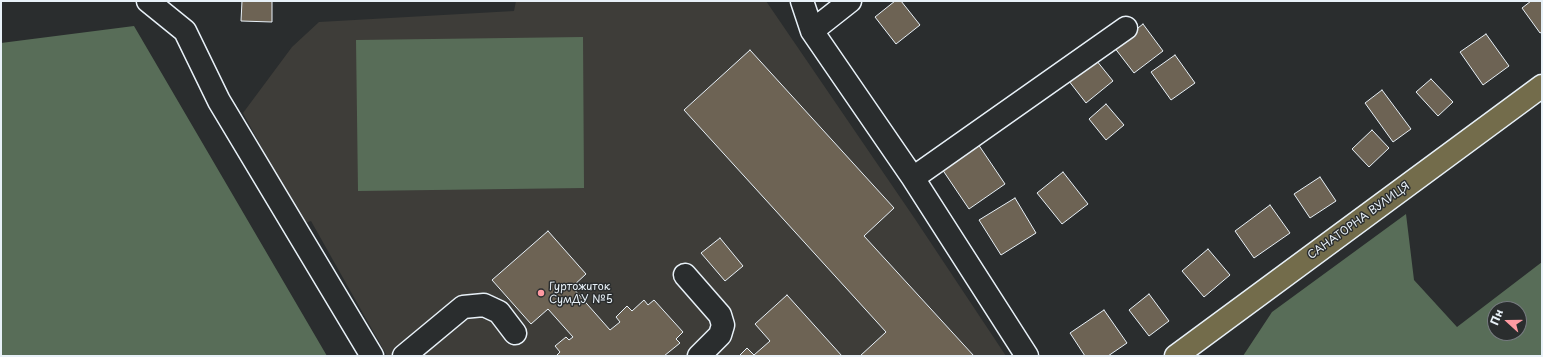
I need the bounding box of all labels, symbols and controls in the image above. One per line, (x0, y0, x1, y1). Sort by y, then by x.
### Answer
street label: САНАТОРНА ВУЛИЦЯ (1305, 180, 1413, 262)
place label: Гуртожиток СумДУ №5 (549, 280, 613, 306)
marker: Гуртожиток СумДУ №5 (536, 288, 546, 298)
north arrow (1487, 301, 1527, 341)
text: Пн (1485, 306, 1507, 327)

